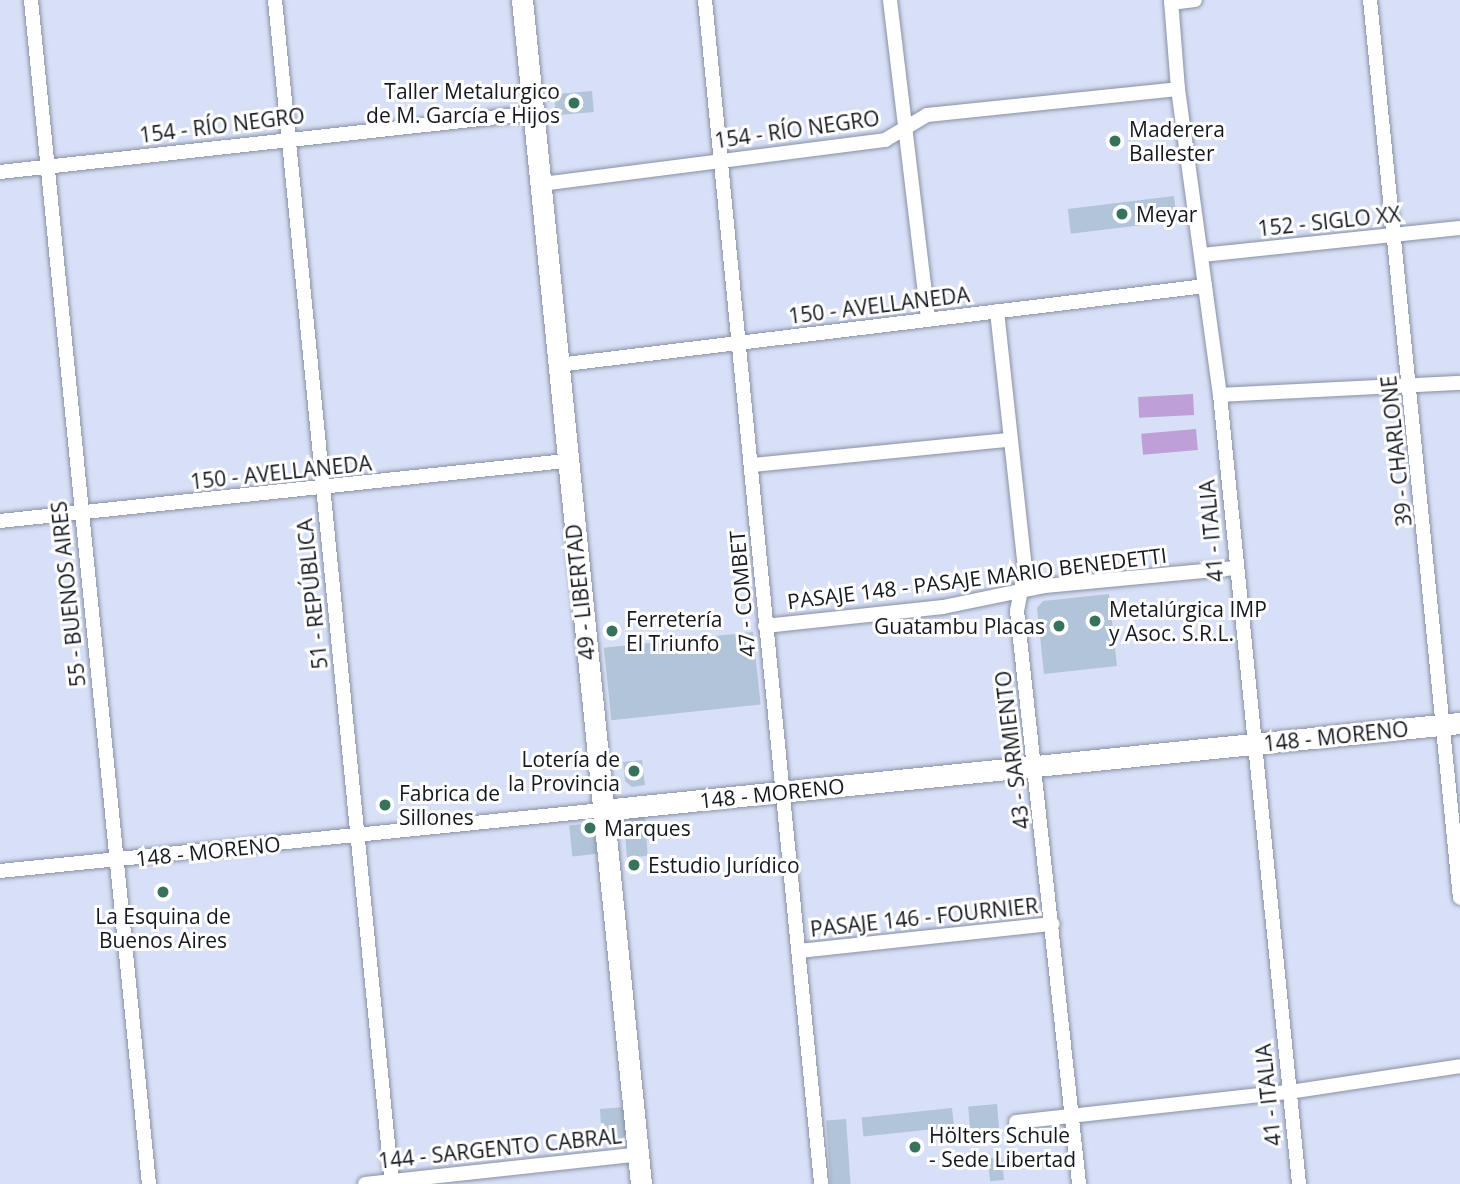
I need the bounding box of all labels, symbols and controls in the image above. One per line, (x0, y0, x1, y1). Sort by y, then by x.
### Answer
place label: Taller Metalurgico de M. García e Hijos (366, 78, 560, 128)
marker: Taller Metalurgico de M. García e Hijos (566, 95, 582, 111)
street label: 154 - RÍO NEGRO (138, 102, 306, 148)
street label: 154 - RÍO NEGRO (713, 105, 881, 153)
place label: Maderera Ballester (1129, 116, 1225, 166)
marker: Maderera Ballester (1107, 133, 1123, 149)
place label: Meyar (1136, 201, 1197, 227)
street label: 152 - SIGLO XX (1256, 201, 1402, 241)
marker: Meyar (1114, 206, 1130, 222)
street label: 150 - AVELLANEDA (787, 281, 971, 329)
street label: 39 - CHARLONE (1376, 374, 1416, 528)
street label: 150 - AVELLANEDA (189, 450, 373, 494)
street label: 41 - ITALIA (1194, 479, 1228, 583)
street label: 55 - BUENOS AIRES (46, 500, 90, 688)
street label: 51 - REPÚBLICA (292, 518, 332, 670)
street label: 49 - LIBERTAD (560, 523, 600, 661)
street label: 47 - COMBET (724, 530, 760, 658)
street label: PASAJE 148 - PASAJE MARIO BENEDETTI (786, 542, 1168, 614)
place label: Metalúrgica IMP y Asoc. S.R.L. (1109, 596, 1267, 646)
place label: Ferretería El Triunfo (626, 606, 722, 656)
place label: Guatambu Placas (874, 613, 1045, 639)
marker: Metalúrgica IMP y Asoc. S.R.L. (1087, 613, 1103, 629)
marker: Guatambu Placas (1051, 618, 1067, 634)
marker: Ferretería El Triunfo (604, 623, 620, 639)
street label: 43 - SARMIENTO (990, 669, 1034, 831)
street label: 148 - MORENO (1262, 716, 1410, 756)
place label: Lotería de la Provincia (508, 746, 620, 796)
marker: Lotería de la Provincia (626, 763, 642, 779)
street label: 148 - MORENO (698, 773, 846, 813)
place label: Fabrica de Sillones (399, 780, 500, 830)
marker: Fabrica de Sillones (377, 797, 393, 813)
place label: Marques (604, 815, 691, 841)
marker: Marques (582, 820, 598, 836)
street label: 148 - MORENO (134, 831, 282, 871)
place label: Estudio Jurídico (648, 852, 800, 878)
marker: Estudio Jurídico (626, 857, 642, 873)
marker: La Esquina de Buenos Aires (155, 884, 171, 900)
street label: PASAJE 146 - FOURNIER (809, 893, 1039, 941)
place label: La Esquina de Buenos Aires (95, 903, 231, 953)
street label: 41 - ITALIA (1250, 1043, 1286, 1147)
place label: Hölters Schule - Sede Libertad (929, 1122, 1076, 1172)
street label: 144 - SARGENTO CABRAL (377, 1123, 623, 1173)
marker: Hölters Schule - Sede Libertad (907, 1139, 923, 1155)

